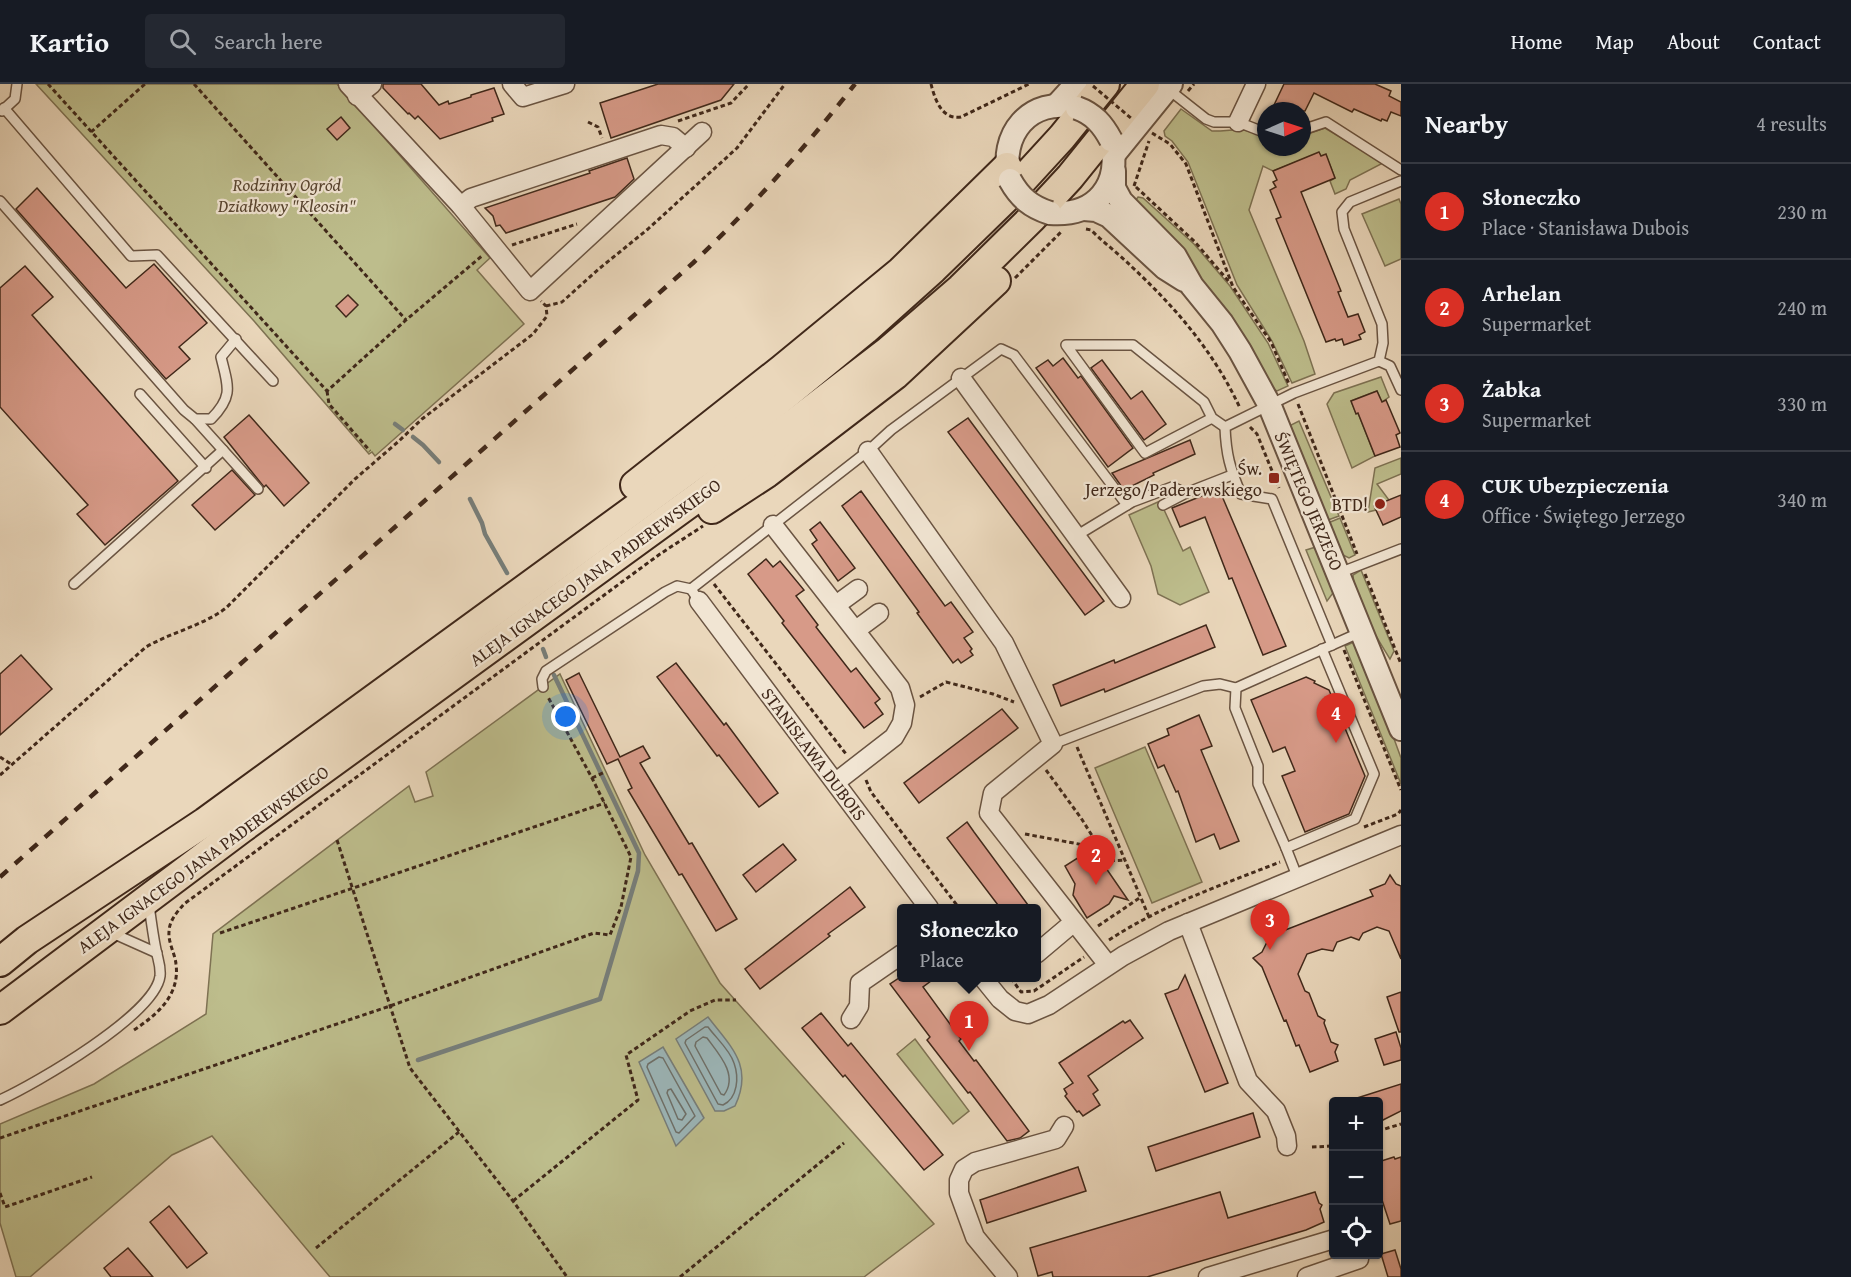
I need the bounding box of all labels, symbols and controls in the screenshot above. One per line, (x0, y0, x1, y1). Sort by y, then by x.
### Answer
search box (145, 14, 565, 68)
text: Kartio (30, 21, 109, 62)
icon: search (166, 25, 199, 58)
text: Search here (214, 25, 323, 57)
text: Home (1511, 26, 1562, 57)
text: Map (1595, 26, 1634, 57)
text: About (1667, 26, 1720, 57)
text: Contact (1753, 26, 1821, 57)
north arrow (1257, 102, 1311, 156)
text: Nearby (1425, 104, 1508, 143)
text: 4 results (1756, 109, 1827, 138)
park label: Rodzinny Ogród Działkowy "Kleosin" (217, 171, 356, 219)
text: Słoneczko (1482, 181, 1581, 213)
text: 1 (1439, 197, 1450, 226)
text: 230 m (1777, 197, 1827, 226)
text: Place · Stanisława Dubois (1482, 213, 1689, 242)
text: Arhelan (1482, 277, 1561, 309)
text: 2 (1439, 293, 1450, 322)
text: 240 m (1777, 293, 1827, 322)
text: Supermarket (1482, 309, 1591, 338)
text: Żabka (1482, 373, 1541, 405)
text: 3 (1439, 389, 1450, 418)
text: 330 m (1777, 389, 1827, 418)
text: Supermarket (1482, 405, 1591, 434)
street label: ŚWIĘTEGO JERZEGO (1268, 427, 1351, 575)
place label: Św. Jerzego/Paderewskiego (1083, 455, 1262, 503)
text: CUK Ubezpieczenia (1482, 469, 1669, 501)
street label: ALEJA IGNACEGO JANA PADEREWSKIEGO (463, 471, 727, 673)
marker: Św. Jerzego/Paderewskiego (1267, 471, 1281, 485)
text: 4 (1439, 485, 1450, 514)
text: 340 m (1777, 485, 1827, 514)
place label: BTD! (1332, 491, 1368, 518)
marker: BTD! (1373, 497, 1387, 511)
text: Office · Świętego Jerzego (1482, 501, 1685, 530)
street label: STANISŁAWA DUBOIS (755, 682, 873, 826)
pin: 4 (1316, 694, 1356, 743)
your location (551, 702, 580, 731)
street label: ALEJA IGNACEGO JANA PADEREWSKIEGO (71, 758, 335, 960)
pin: 2 (1076, 836, 1116, 885)
pin: 3 (1250, 900, 1290, 950)
popup (897, 904, 1041, 982)
text: Słoneczko (920, 913, 1018, 945)
text: Place (920, 945, 964, 974)
pin: 1 (950, 1002, 988, 1051)
map controls (1329, 1097, 1383, 1259)
button: + (1329, 1097, 1383, 1151)
button: − (1329, 1151, 1383, 1205)
button: locate (1329, 1205, 1383, 1259)

